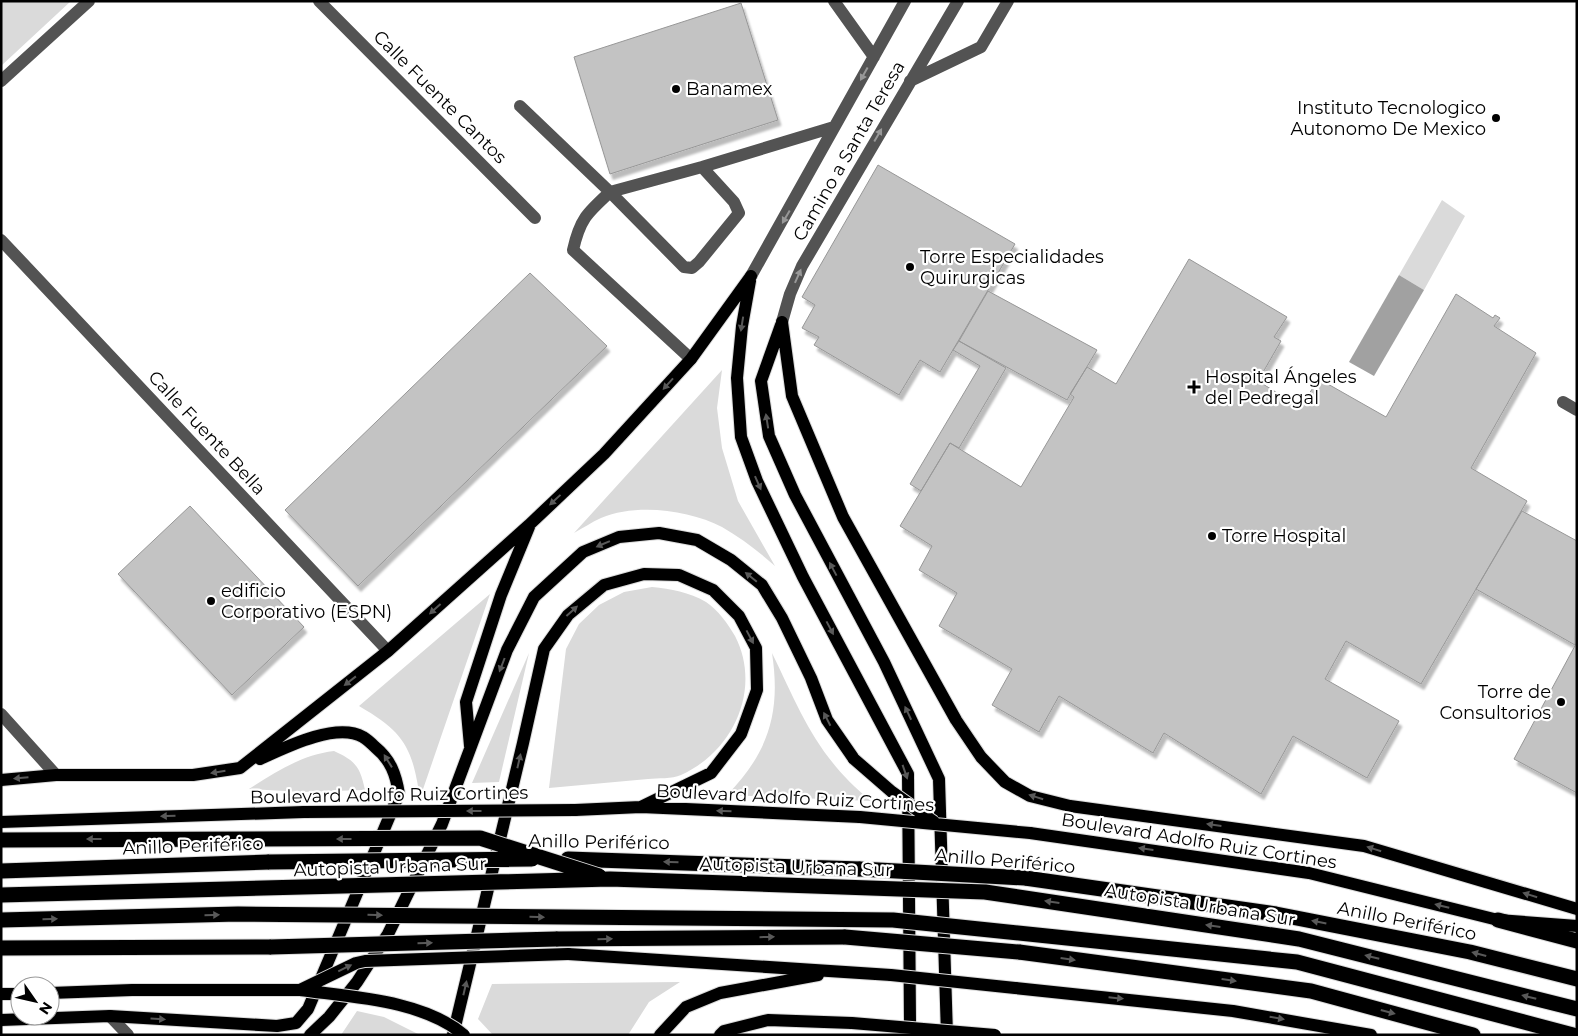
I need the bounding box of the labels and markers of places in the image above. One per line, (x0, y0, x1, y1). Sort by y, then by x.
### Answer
place label: Banamex (686, 78, 773, 100)
marker: Banamex (670, 83, 682, 95)
place label: Instituto Tecnologico Autonomo De Mexico (1290, 97, 1486, 140)
marker: Instituto Tecnologico Autonomo De Mexico (1490, 112, 1502, 124)
place label: Torre Especialidades Quirurgicas (920, 246, 1104, 289)
marker: Torre Especialidades Quirurgicas (904, 261, 916, 273)
place label: Hospital Ángeles del Pedregal (1205, 366, 1357, 409)
marker: Hospital Ángeles del Pedregal (1187, 380, 1201, 394)
place label: Torre Hospital (1222, 525, 1346, 547)
marker: Torre Hospital (1206, 530, 1218, 542)
place label: edificio Corporativo (ESPN) (221, 580, 392, 623)
marker: edificio Corporativo (ESPN) (205, 595, 217, 607)
place label: Torre de Consultorios (1439, 681, 1551, 724)
marker: Torre de Consultorios (1555, 696, 1567, 708)

